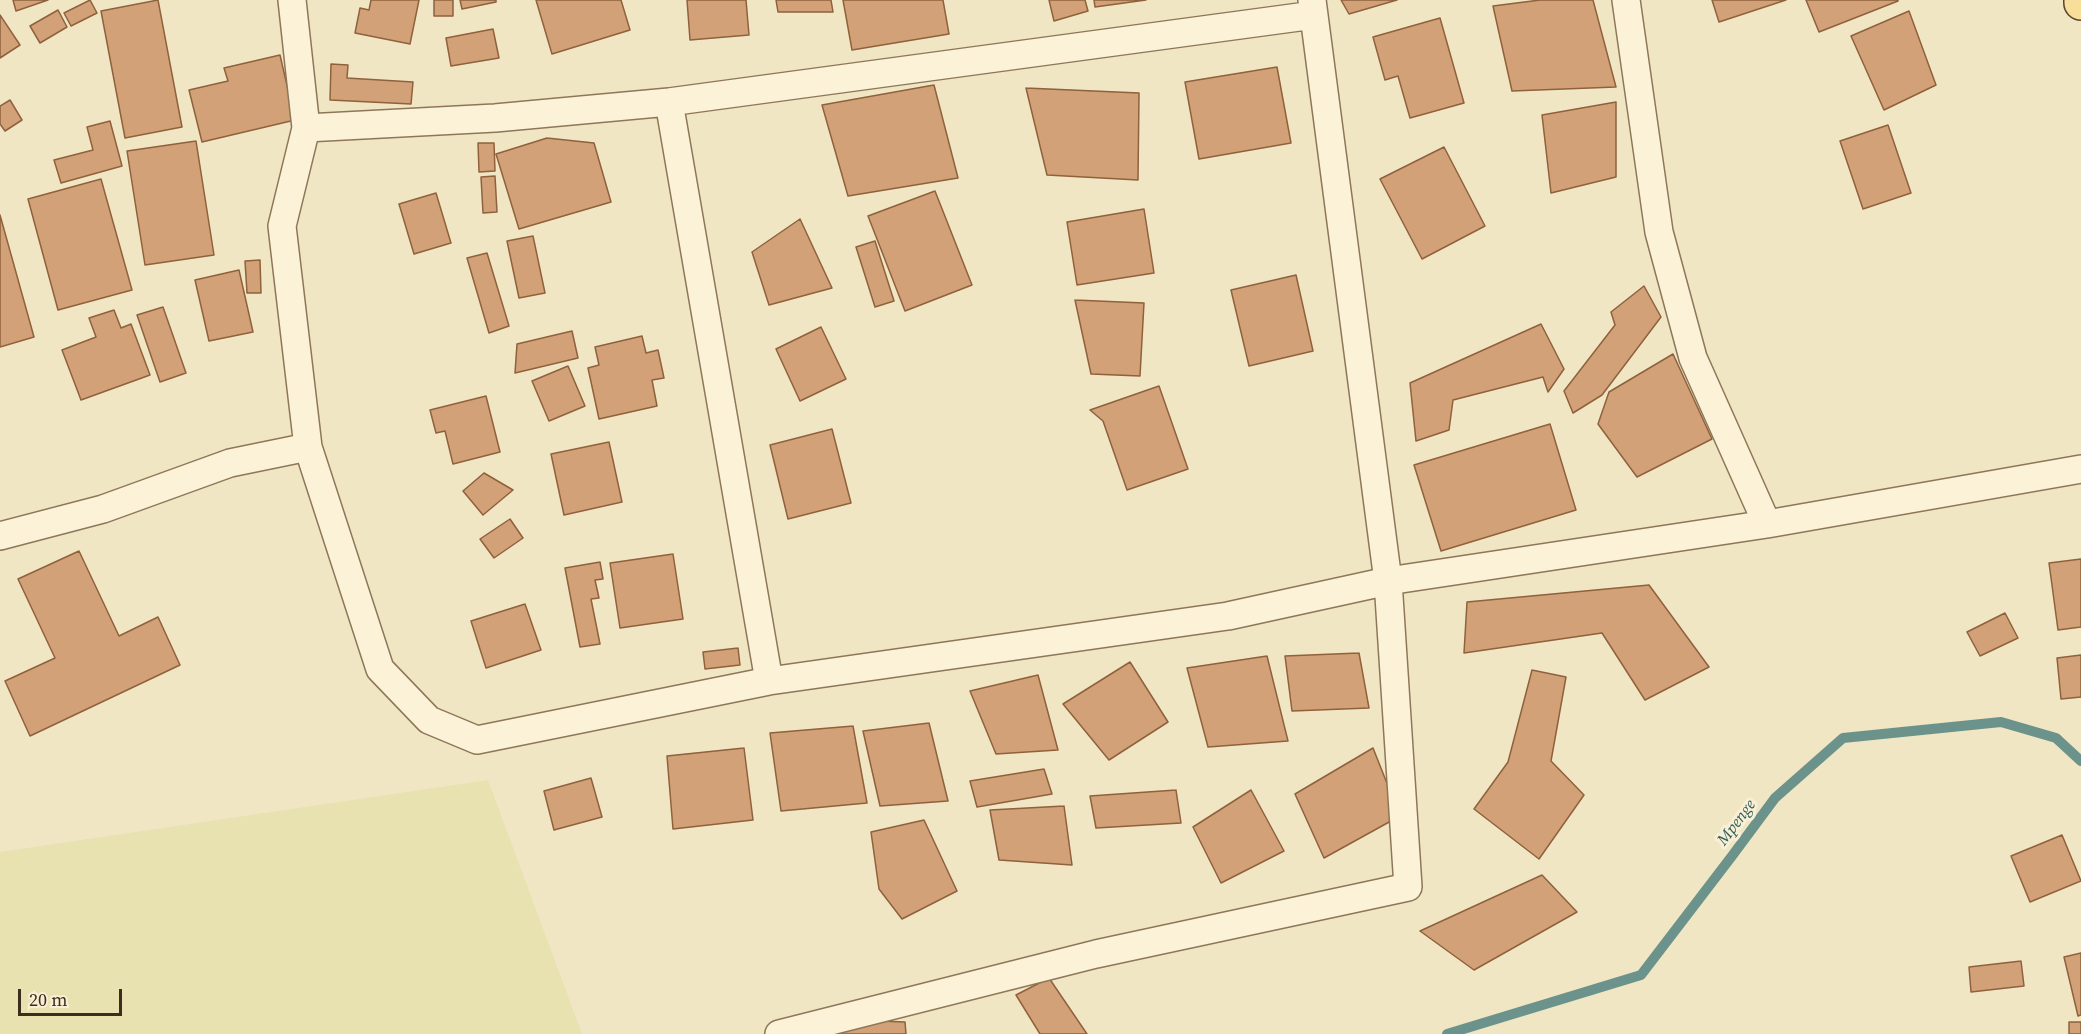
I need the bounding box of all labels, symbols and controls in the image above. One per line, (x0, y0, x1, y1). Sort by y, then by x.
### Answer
water label: Mpenge (1714, 796, 1760, 850)
scale bar (21, 977, 124, 1015)
text: 20 m (29, 987, 67, 1012)

